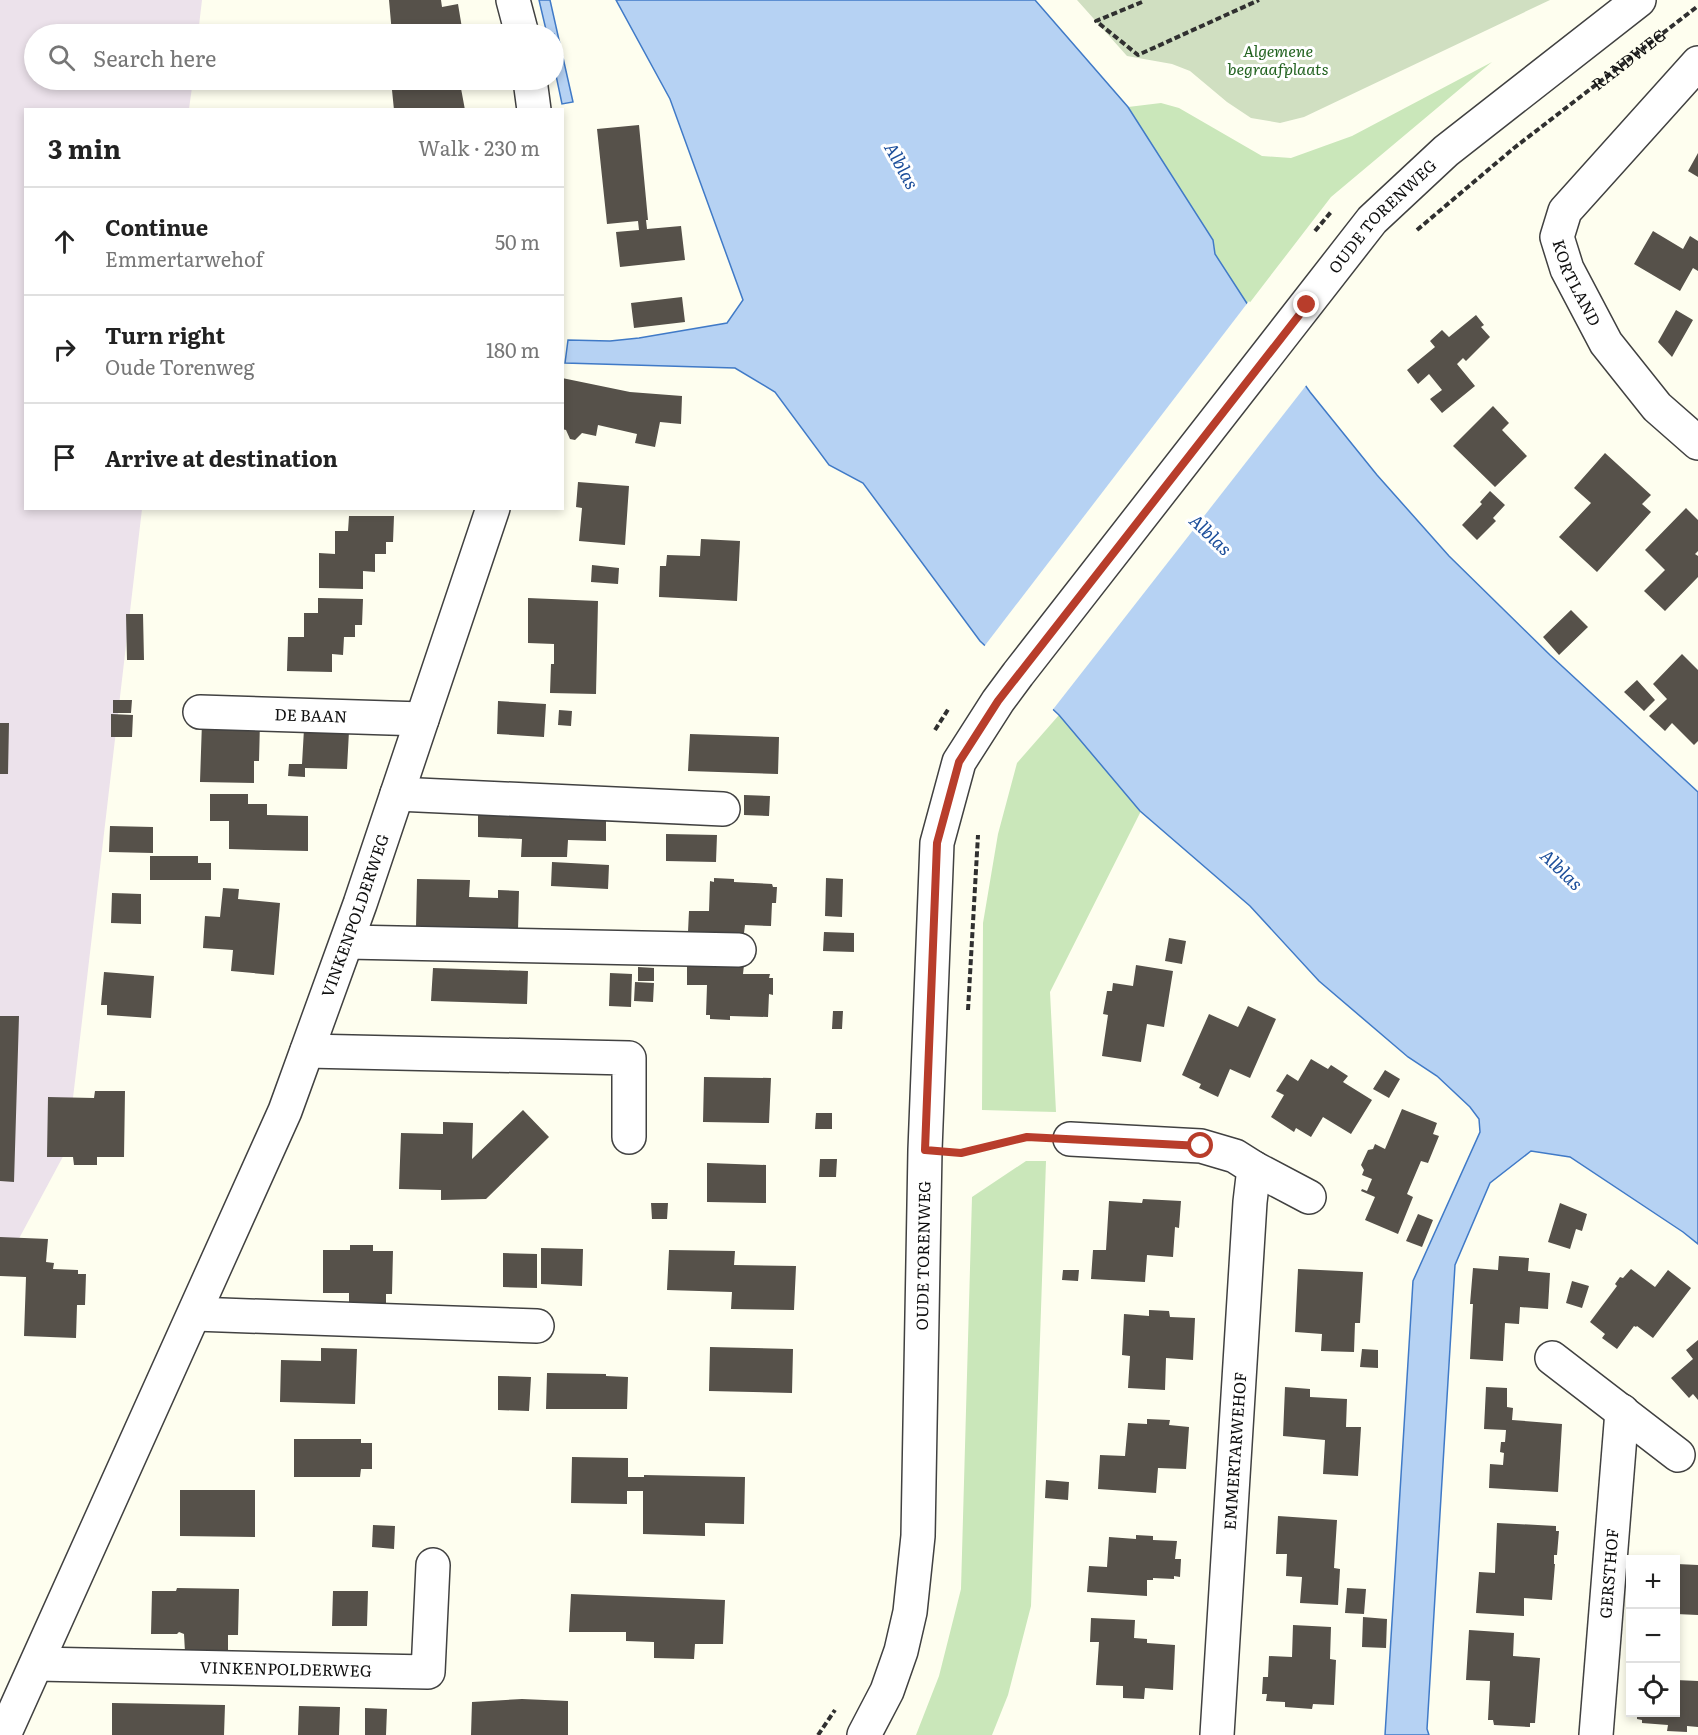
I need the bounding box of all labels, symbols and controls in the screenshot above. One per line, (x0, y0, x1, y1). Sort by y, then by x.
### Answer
street label: RANDWEG (1586, 22, 1670, 95)
search box (24, 24, 564, 90)
park label: Algemene begraafplaats (1228, 38, 1328, 80)
icon: search (45, 41, 78, 74)
text: Search here (93, 41, 216, 74)
text: 3 min (48, 128, 121, 167)
text: Walk · 230 m (418, 132, 540, 162)
water label: Alblas (878, 137, 926, 194)
street label: OUDE TORENWEG (1322, 153, 1441, 278)
text: Continue (105, 210, 208, 243)
icon: ahead (48, 225, 81, 258)
text: 50 m (495, 226, 540, 256)
street label: KORTLAND (1547, 236, 1608, 330)
text: Emmertarwehof (105, 243, 263, 273)
route end (1293, 291, 1319, 317)
text: Turn right (105, 318, 225, 351)
icon: right (48, 333, 81, 366)
text: 180 m (486, 334, 540, 364)
text: Oude Torenweg (105, 351, 255, 381)
icon: arrive (48, 441, 81, 474)
text: Arrive at destination (105, 441, 338, 474)
water label: Alblas (1184, 507, 1239, 561)
street label: DE BAAN (274, 701, 348, 728)
street label: VINKENPOLDERWEG (314, 830, 394, 1000)
water label: Alblas (1535, 842, 1590, 896)
route start (1187, 1132, 1213, 1158)
street label: OUDE TORENWEG (909, 1181, 935, 1330)
street label: EMMERTARWEHOF (1217, 1371, 1252, 1531)
street label: GERSTHOF (1592, 1527, 1624, 1619)
map controls (1626, 1555, 1680, 1717)
button: + (1626, 1555, 1680, 1609)
button: − (1626, 1609, 1680, 1663)
street label: VINKENPOLDERWEG (200, 1654, 372, 1682)
button: locate (1626, 1663, 1680, 1717)

